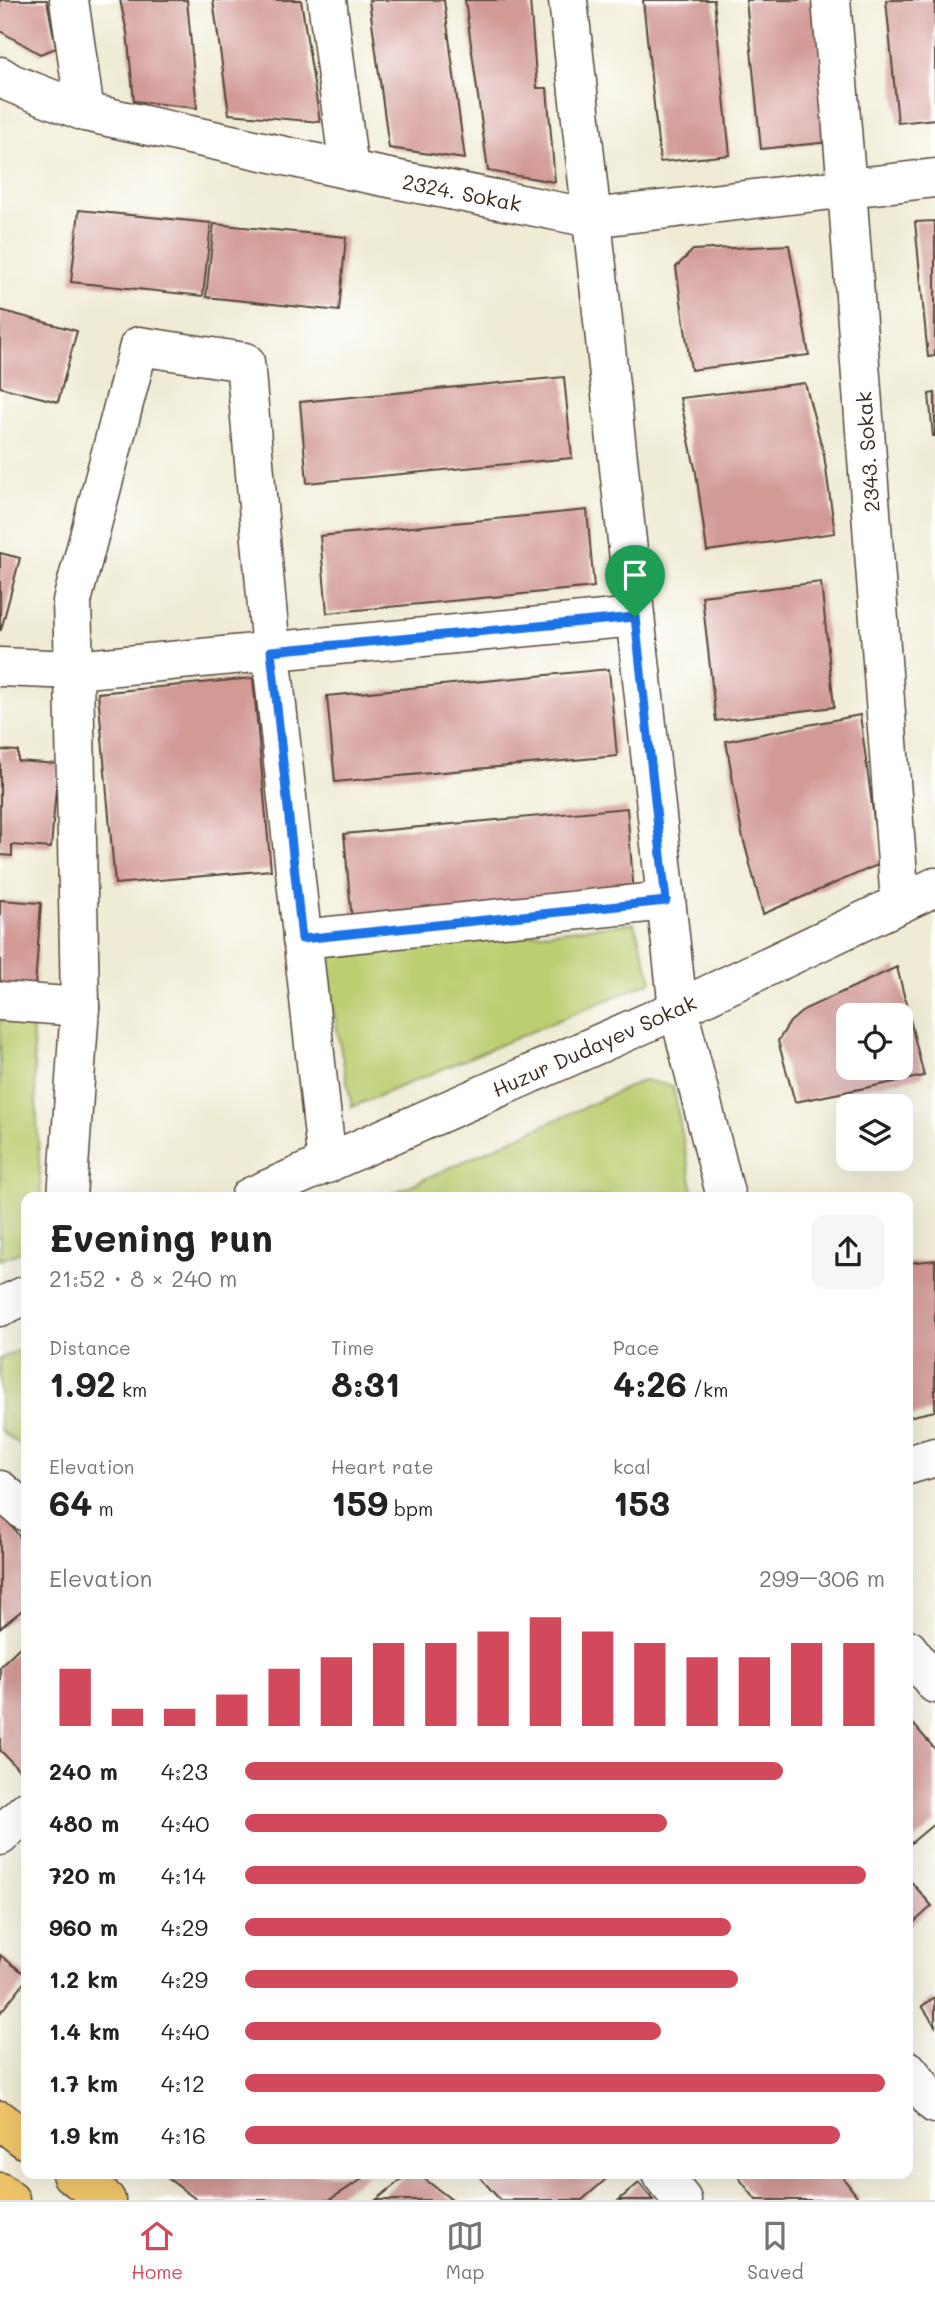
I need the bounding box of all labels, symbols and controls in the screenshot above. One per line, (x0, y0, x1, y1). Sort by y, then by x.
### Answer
street label: 2324. Sokak (400, 167, 524, 217)
street label: 2343. Sokak (849, 391, 885, 513)
pin (605, 545, 665, 617)
icon: arrive (616, 556, 654, 594)
street label: Huzur Dudayev Sokak (488, 988, 700, 1102)
map controls (836, 1003, 913, 1171)
button: locate (836, 1003, 913, 1080)
button: layers (836, 1094, 913, 1171)
text: Evening run (49, 1212, 273, 1262)
button: share (811, 1215, 885, 1289)
text: 21:52 · 8 × 240 m (49, 1263, 237, 1293)
text: Distance (49, 1335, 131, 1360)
text: Time (331, 1335, 374, 1360)
text: Pace (613, 1335, 659, 1360)
text: 1.92 (49, 1360, 116, 1406)
text: 8:31 (331, 1360, 400, 1406)
text: 4:26 (613, 1360, 687, 1406)
text: km (116, 1377, 147, 1402)
text: /km (687, 1377, 728, 1402)
text: Elevation (49, 1454, 134, 1479)
text: Heart rate (331, 1454, 434, 1479)
text: kcal (613, 1454, 651, 1479)
text: 64 (49, 1479, 92, 1525)
text: 159 (331, 1479, 388, 1525)
text: 153 (613, 1479, 670, 1525)
text: m (92, 1496, 114, 1521)
text: bpm (388, 1496, 433, 1521)
text: Elevation (49, 1563, 152, 1593)
text: 299–306 m (759, 1563, 885, 1593)
text: 240 m (49, 1756, 118, 1786)
text: 4:23 (161, 1756, 208, 1786)
text: 480 m (49, 1808, 119, 1838)
text: 4:40 (161, 1808, 209, 1838)
text: 720 m (49, 1860, 116, 1890)
text: 4:14 (161, 1860, 205, 1890)
text: 960 m (49, 1912, 118, 1942)
text: 4:29 (161, 1912, 208, 1942)
text: 1.2 km (49, 1964, 118, 1994)
text: 4:29 (161, 1964, 208, 1994)
text: 1.4 km (49, 2016, 120, 2046)
text: 4:40 (161, 2016, 209, 2046)
text: 1.7 km (49, 2068, 118, 2098)
text: 4:12 (161, 2068, 205, 2098)
text: 1.9 km (49, 2120, 119, 2150)
text: 4:16 (161, 2120, 206, 2150)
tab: Home (131, 2217, 183, 2284)
tab: Map (446, 2217, 485, 2284)
tab: Saved (747, 2217, 804, 2284)

